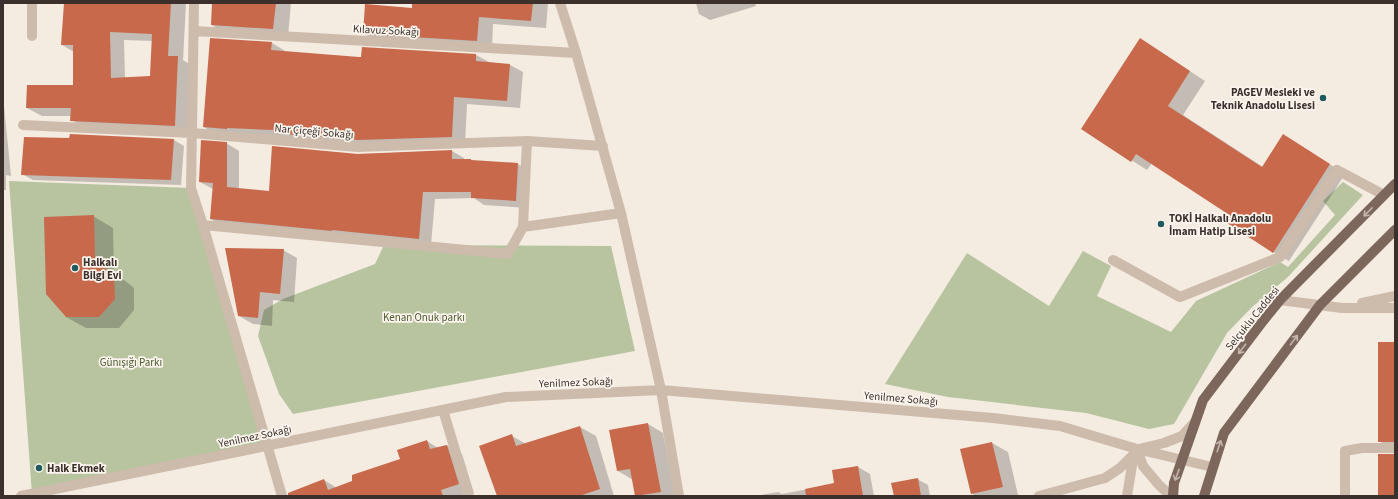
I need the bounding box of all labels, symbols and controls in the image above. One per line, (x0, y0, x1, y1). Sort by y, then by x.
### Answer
street label: Kılavuz Sokağı (352, 21, 420, 40)
place label: PAGEV Mesleki ve Teknik Anadolu Lisesi (1211, 85, 1315, 113)
marker: PAGEV Mesleki ve Teknik Anadolu Lisesi (1318, 93, 1328, 103)
street label: Nar Çiçeği Sokağı (274, 121, 354, 142)
one-way arrow (1363, 207, 1373, 217)
place label: TOKİ Halkalı Anadolu İmam Hatip Lisesi (1169, 211, 1271, 239)
marker: TOKİ Halkalı Anadolu İmam Hatip Lisesi (1156, 219, 1166, 229)
place label: Halkalı Bilgi Evi (83, 255, 122, 283)
marker: Halkalı Bilgi Evi (70, 263, 80, 273)
street label: Selçuklu Caddesi (1222, 283, 1283, 353)
park label: Kenan Onuk parkı (383, 310, 465, 325)
one-way arrow (1290, 335, 1298, 346)
one-way arrow (1238, 343, 1246, 354)
park label: Günışığı Parkı (100, 355, 162, 370)
street label: Yenilmez Sokağı (538, 374, 613, 391)
street label: Yenilmez Sokağı (862, 388, 939, 409)
street label: Yenilmez Sokağı (216, 421, 293, 452)
one-way arrow (1216, 440, 1224, 452)
place label: Halk Ekmek (47, 461, 105, 476)
marker: Halk Ekmek (34, 463, 44, 473)
one-way arrow (1172, 469, 1180, 481)

